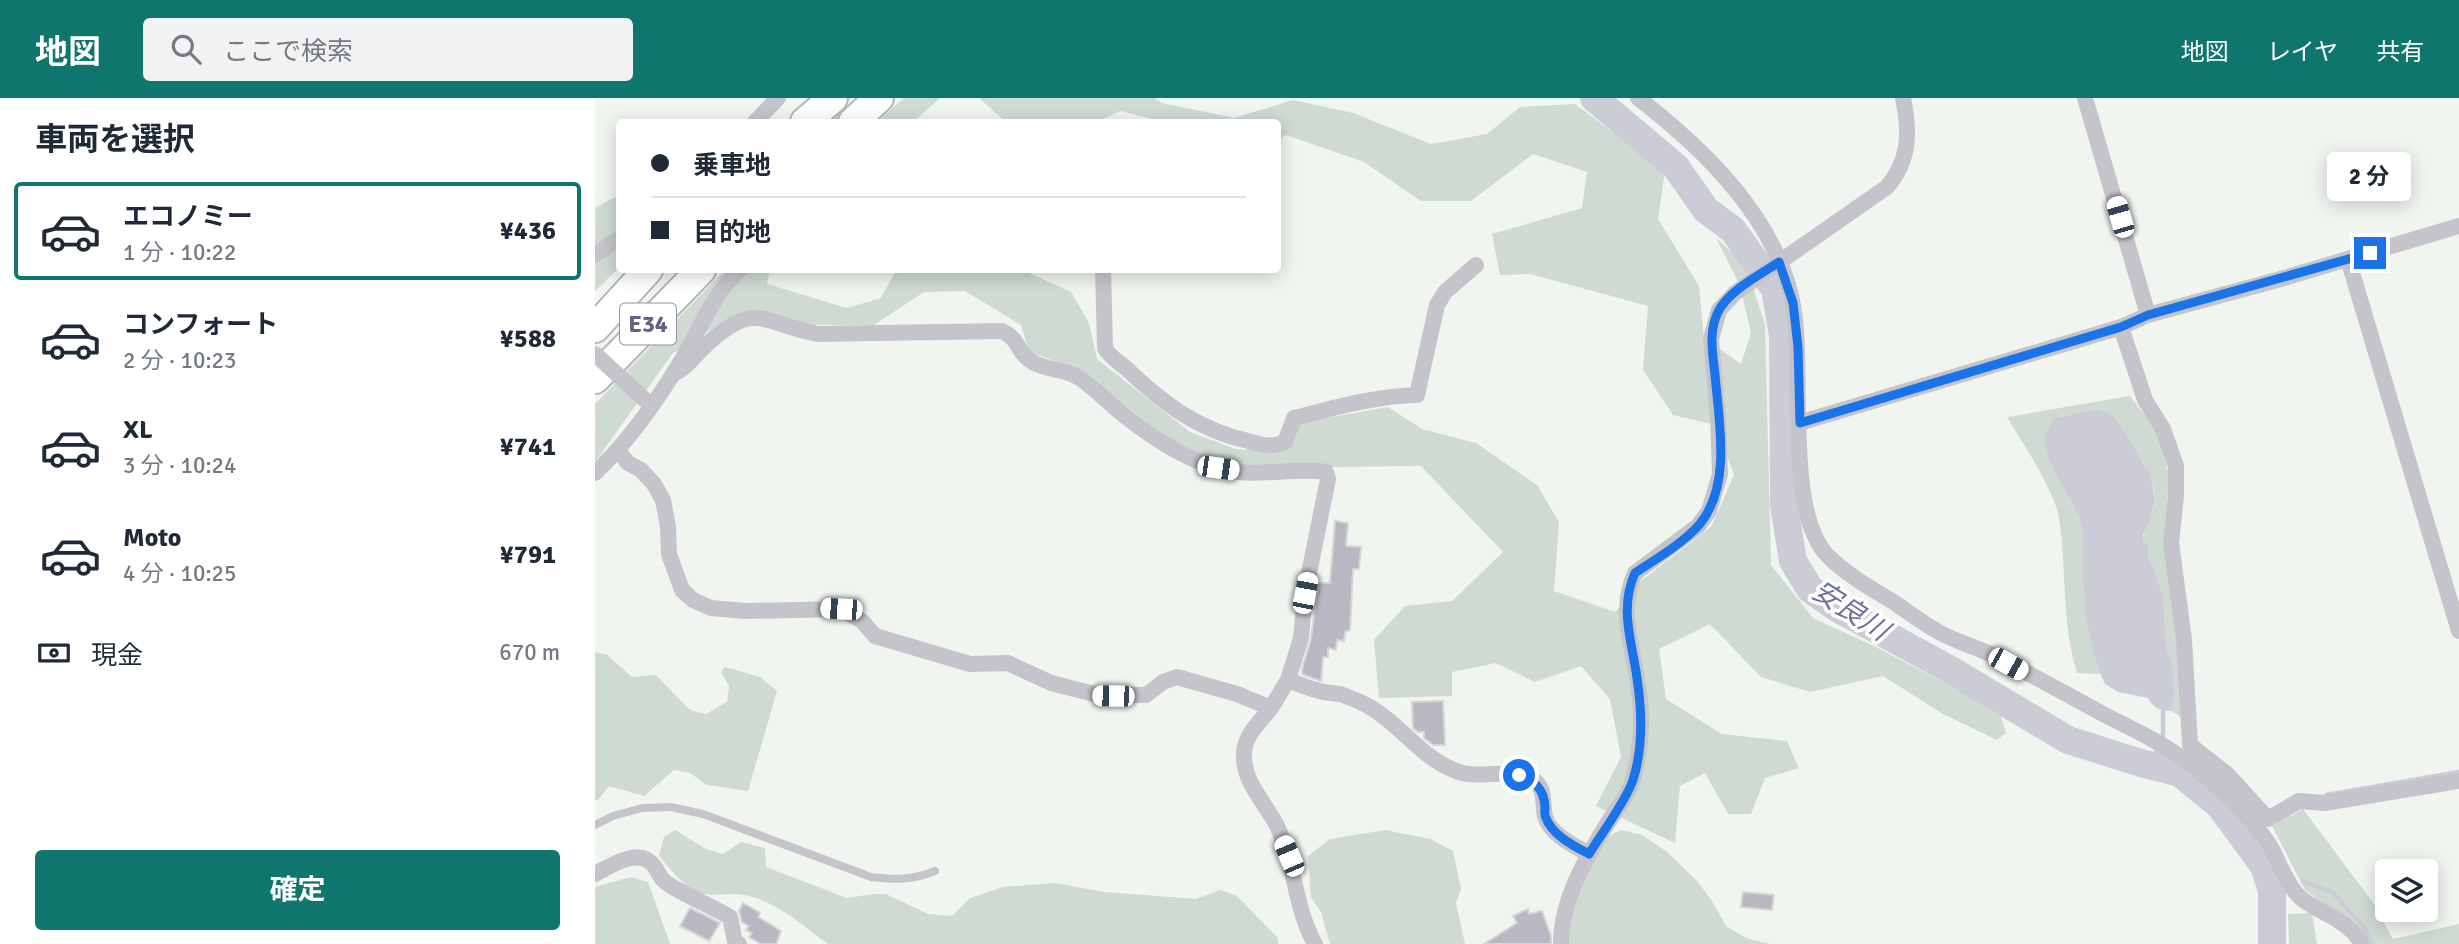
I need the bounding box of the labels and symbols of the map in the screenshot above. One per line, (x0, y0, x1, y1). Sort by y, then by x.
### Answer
callout: 2 分 (2328, 152, 2412, 200)
car (2105, 194, 2136, 240)
route end (2354, 237, 2386, 269)
road number: E34 (620, 304, 676, 344)
car (1196, 455, 1241, 481)
car (1291, 570, 1320, 616)
water label: 安良川 (1806, 574, 1897, 650)
car (820, 597, 863, 621)
car (1985, 645, 2032, 683)
car (1092, 685, 1135, 707)
route start (1503, 759, 1535, 791)
car (1272, 833, 1307, 879)

